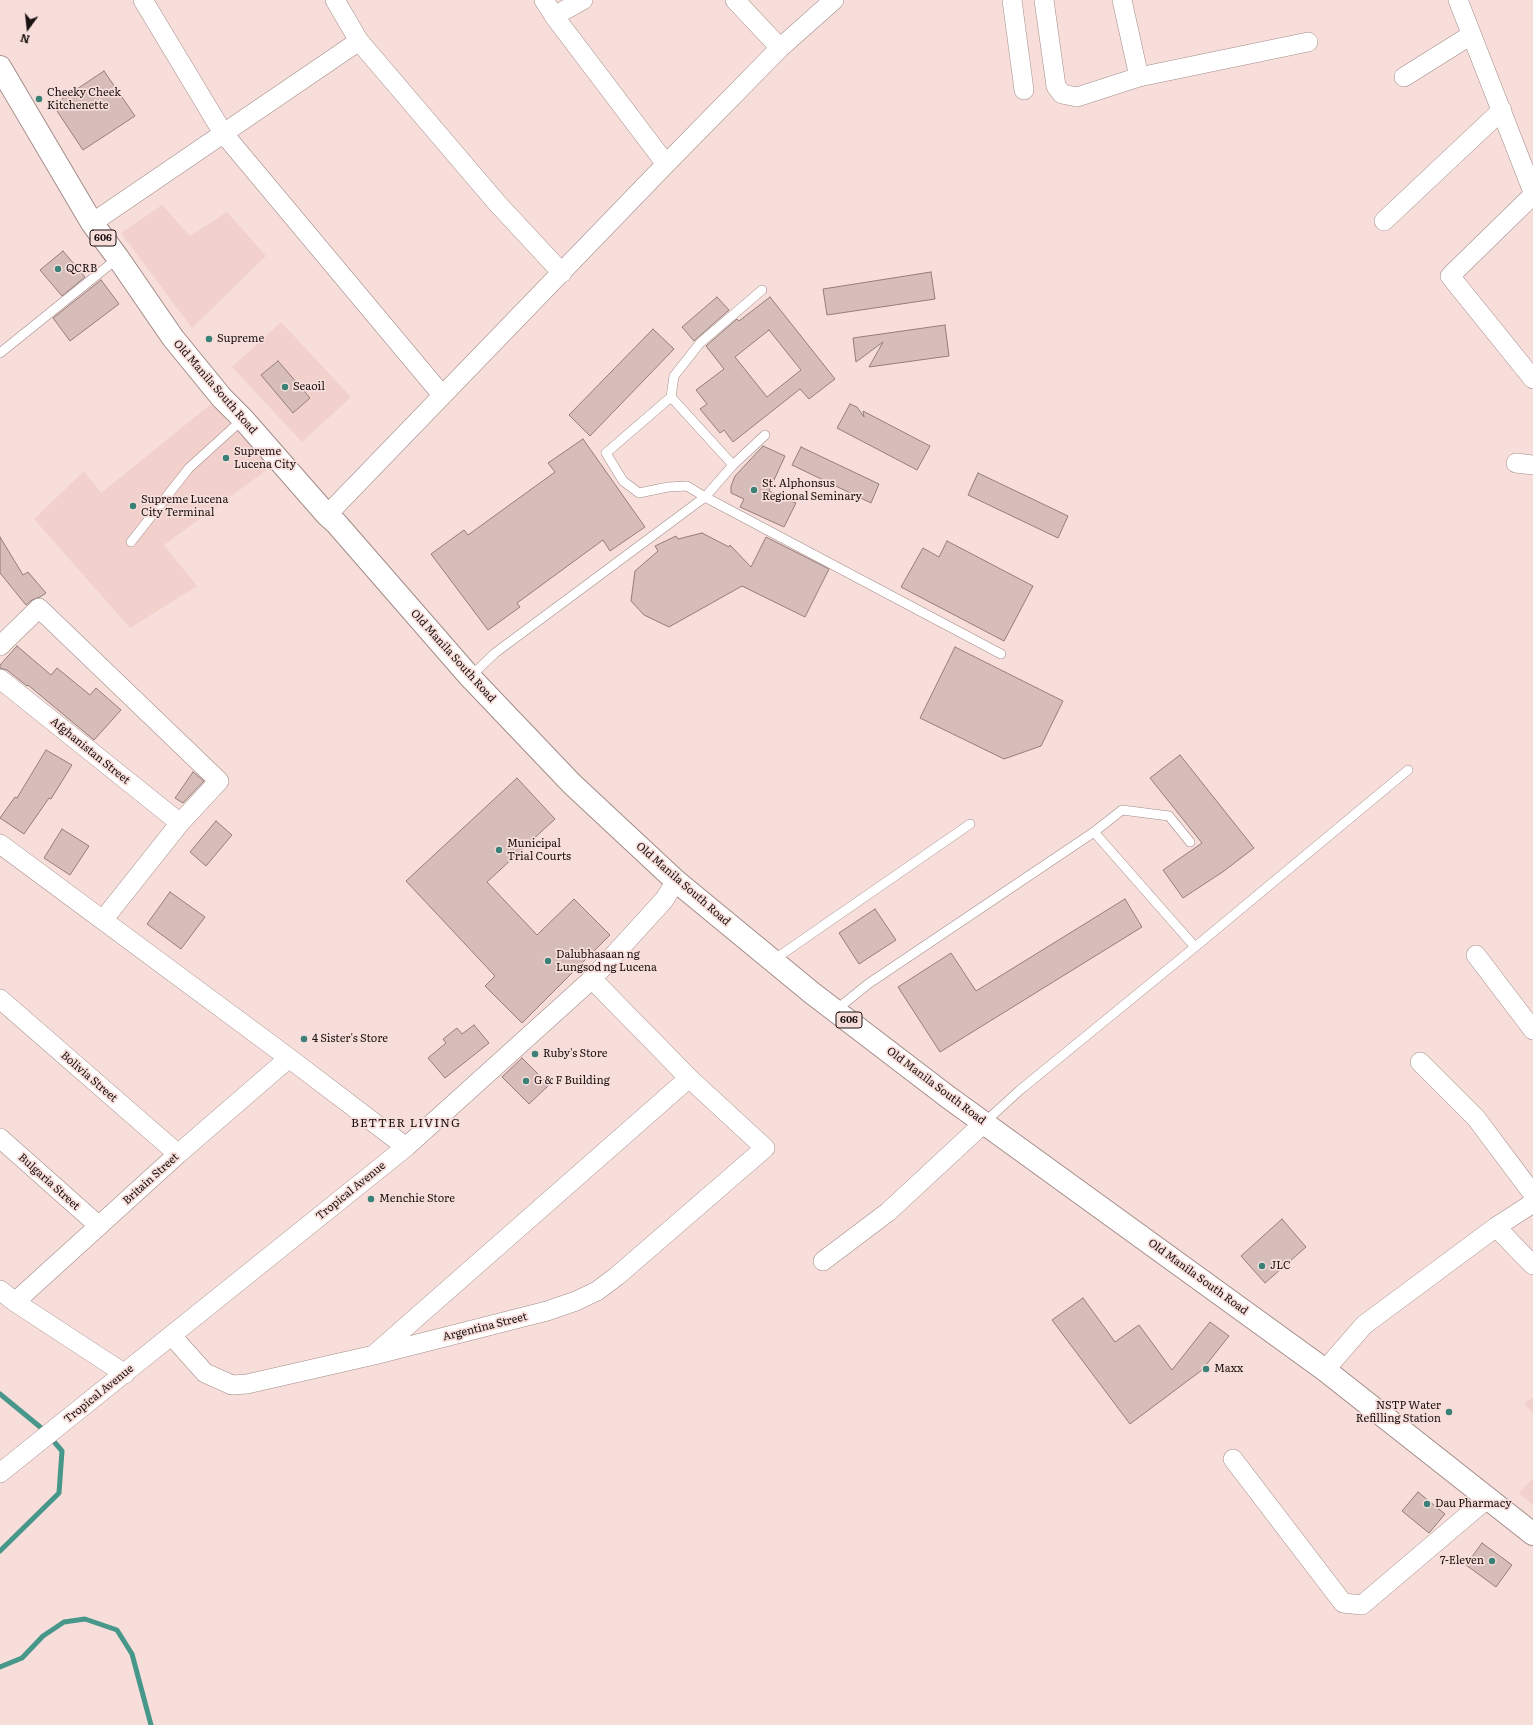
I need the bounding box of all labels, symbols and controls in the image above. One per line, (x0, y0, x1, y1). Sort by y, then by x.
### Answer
north arrow (8, 8, 48, 48)
text: N (18, 31, 31, 49)
place label: Cheeky Cheek Kitchenette (47, 86, 121, 112)
marker: Cheeky Cheek Kitchenette (34, 94, 44, 104)
road number: 606 (90, 230, 116, 246)
place label: QCRB (66, 262, 97, 276)
marker: QCRB (53, 264, 63, 274)
place label: Supreme (217, 332, 264, 346)
marker: Supreme (204, 334, 214, 344)
street label: Old Manila South Road (171, 337, 259, 437)
place label: Seaoil (293, 380, 325, 394)
marker: Seaoil (280, 382, 290, 392)
place label: Supreme Lucena City (234, 445, 296, 471)
marker: Supreme Lucena City (221, 453, 231, 463)
place label: St. Alphonsus Regional Seminary (762, 477, 862, 503)
marker: St. Alphonsus Regional Seminary (749, 485, 759, 495)
place label: Supreme Lucena City Terminal (141, 493, 228, 519)
marker: Supreme Lucena City Terminal (128, 501, 138, 511)
street label: Old Manila South Road (408, 607, 498, 705)
street label: Afghanistan Street (48, 715, 132, 787)
place label: Municipal Trial Courts (507, 837, 571, 863)
street label: Old Manila South Road (633, 840, 733, 928)
marker: Municipal Trial Courts (494, 845, 504, 855)
place label: Dalubhasaan ng Lungsod ng Lucena (556, 948, 657, 974)
marker: Dalubhasaan ng Lungsod ng Lucena (543, 956, 553, 966)
road number: 606 (836, 1012, 862, 1028)
place label: 4 Sister's Store (312, 1032, 388, 1046)
marker: 4 Sister's Store (299, 1034, 309, 1044)
street label: Old Manila South Road (884, 1045, 988, 1127)
place label: Ruby's Store (543, 1047, 608, 1061)
street label: Bolivia Street (58, 1049, 120, 1105)
marker: Ruby's Store (530, 1049, 540, 1059)
place label: G & F Building (534, 1074, 610, 1088)
marker: G & F Building (521, 1076, 531, 1086)
district label: BETTER LIVING (351, 1116, 461, 1130)
street label: Britain Street (120, 1150, 182, 1208)
street label: Bulgaria Street (16, 1151, 82, 1213)
street label: Tropical Avenue (314, 1159, 388, 1223)
place label: Menchie Store (379, 1192, 455, 1206)
marker: Menchie Store (366, 1194, 376, 1204)
street label: Old Manila South Road (1145, 1236, 1251, 1318)
place label: JLC (1270, 1259, 1291, 1273)
marker: JLC (1257, 1261, 1267, 1271)
street label: Argentina Street (441, 1310, 529, 1344)
street label: Tropical Avenue (62, 1362, 136, 1426)
place label: Maxx (1214, 1362, 1243, 1376)
marker: Maxx (1201, 1364, 1211, 1374)
place label: NSTP Water Refilling Station (1356, 1399, 1441, 1425)
marker: NSTP Water Refilling Station (1444, 1407, 1454, 1417)
place label: Dau Pharmacy (1435, 1497, 1512, 1511)
marker: Dau Pharmacy (1422, 1499, 1432, 1509)
place label: 7-Eleven (1440, 1554, 1484, 1568)
marker: 7-Eleven (1487, 1556, 1497, 1566)

